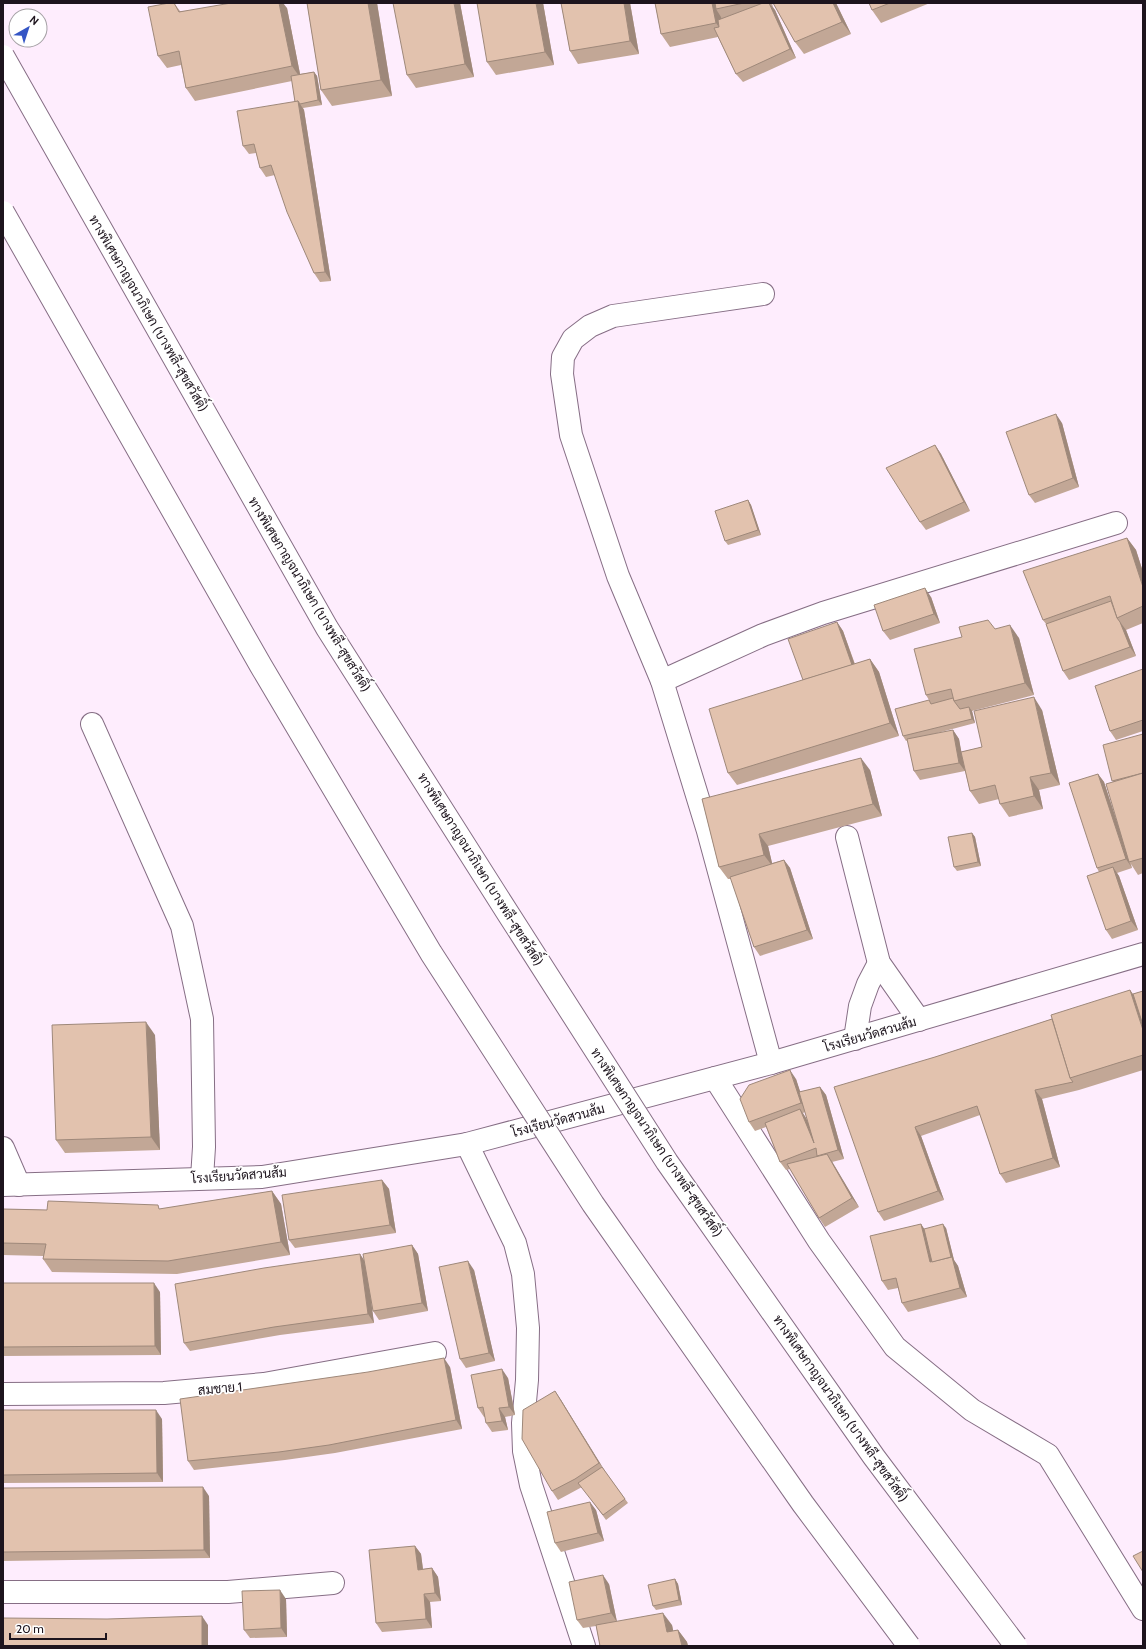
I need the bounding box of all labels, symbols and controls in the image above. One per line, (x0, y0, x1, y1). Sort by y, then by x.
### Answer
north arrow (8, 8, 48, 48)
text: N (27, 12, 42, 28)
street label: ทางพิเศษกาญจนาภิเษก (บางพลี-สุขสวัสดิ์) (84, 210, 216, 415)
street label: ทางพิเศษกาญจนาภิเษก (บางพลี-สุขสวัสดิ์) (244, 491, 378, 695)
street label: ทางพิเศษกาญจนาภิเษก (บางพลี-สุขสวัสดิ์) (413, 767, 551, 969)
street label: โรงเรียนวัดสวนส้ม (821, 1012, 918, 1055)
street label: ทางพิเศษกาญจนาภิเษก (บางพลี-สุขสวัสดิ์) (586, 1042, 730, 1241)
street label: โรงเรียนวัดสวนส้ม (509, 1099, 606, 1140)
street label: โรงเรียนวัดสวนส้ม (190, 1163, 287, 1186)
street label: ทางพิเศษกาญจนาภิเษก (บางพลี-สุขสวัสดิ์) (768, 1309, 915, 1506)
street label: สมชาย 1 (197, 1378, 243, 1398)
scale bar (10, 1615, 106, 1641)
text: 20 m (16, 1621, 44, 1636)

